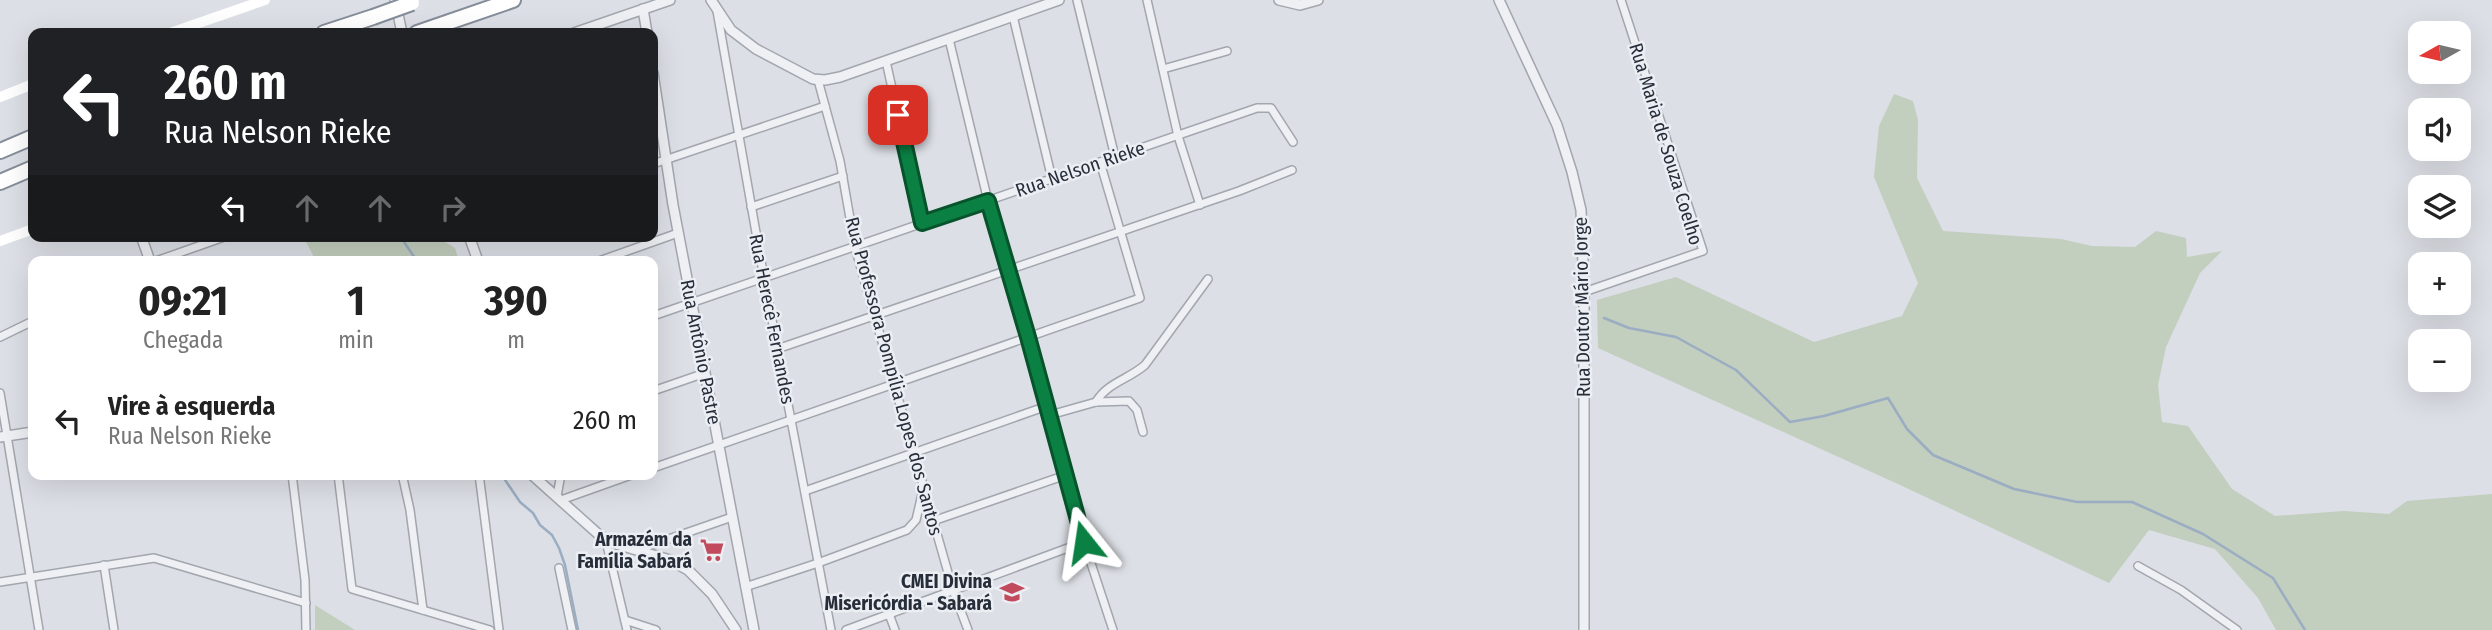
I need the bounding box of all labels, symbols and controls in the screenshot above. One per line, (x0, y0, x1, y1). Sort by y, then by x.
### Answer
north arrow (2408, 21, 2471, 84)
map controls (2408, 21, 2471, 392)
street label: Rua Maria de Souza Coelho (1624, 40, 1708, 248)
text: 260 m (164, 53, 287, 112)
icon: left (49, 56, 140, 147)
pin (868, 85, 928, 145)
icon: arrive (879, 96, 917, 134)
button: sound (2408, 98, 2471, 161)
text: Rua Nelson Rieke (164, 113, 392, 151)
street label: Rua Nelson Rieke (1012, 136, 1148, 202)
button: layers (2408, 175, 2471, 238)
icon: left (215, 189, 253, 227)
icon: ahead (288, 189, 326, 227)
icon: ahead (361, 189, 399, 227)
icon: right (434, 189, 472, 227)
street label: Rua Professora Pompília Lopes dos Santos (840, 214, 948, 538)
street label: Rua Doutor Mário Jorge (1569, 217, 1595, 397)
street label: Rua Herecê Fernandes (744, 232, 800, 406)
button: + (2408, 252, 2471, 315)
text: 09:21 (138, 276, 228, 326)
text: 1 (347, 276, 365, 326)
text: 390 (484, 276, 548, 326)
street label: Rua Antônio Pastre (676, 278, 726, 426)
text: Chegada (143, 326, 223, 354)
text: min (338, 326, 374, 354)
text: m (507, 326, 525, 354)
button: − (2408, 329, 2471, 392)
text: Vire à esquerda (108, 391, 275, 422)
icon: left (49, 402, 87, 440)
text: 260 m (573, 405, 637, 436)
text: Rua Nelson Rieke (108, 422, 272, 450)
position arrow (1047, 505, 1121, 579)
place label: Armazém da Família Sabará (577, 528, 692, 573)
supermarket icon: Armazém da Família Sabará (698, 536, 726, 564)
place label: CMEI Divina Misericórdia - Sabará (825, 570, 992, 615)
school or university icon: CMEI Divina Misericórdia - Sabará (998, 578, 1026, 606)

